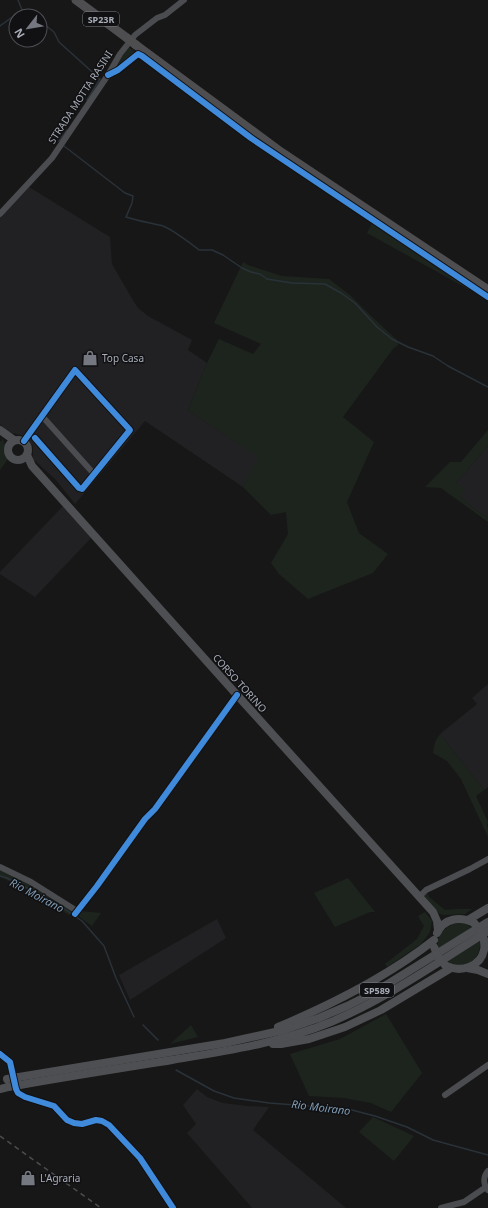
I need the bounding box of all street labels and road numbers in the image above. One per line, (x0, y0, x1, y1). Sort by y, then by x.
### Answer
road number: SP23R (83, 12, 119, 26)
street label: STRADA MOTTA RASINI (45, 48, 115, 146)
street label: CORSO TORINO (210, 651, 270, 715)
road number: SP589 (360, 983, 394, 997)

